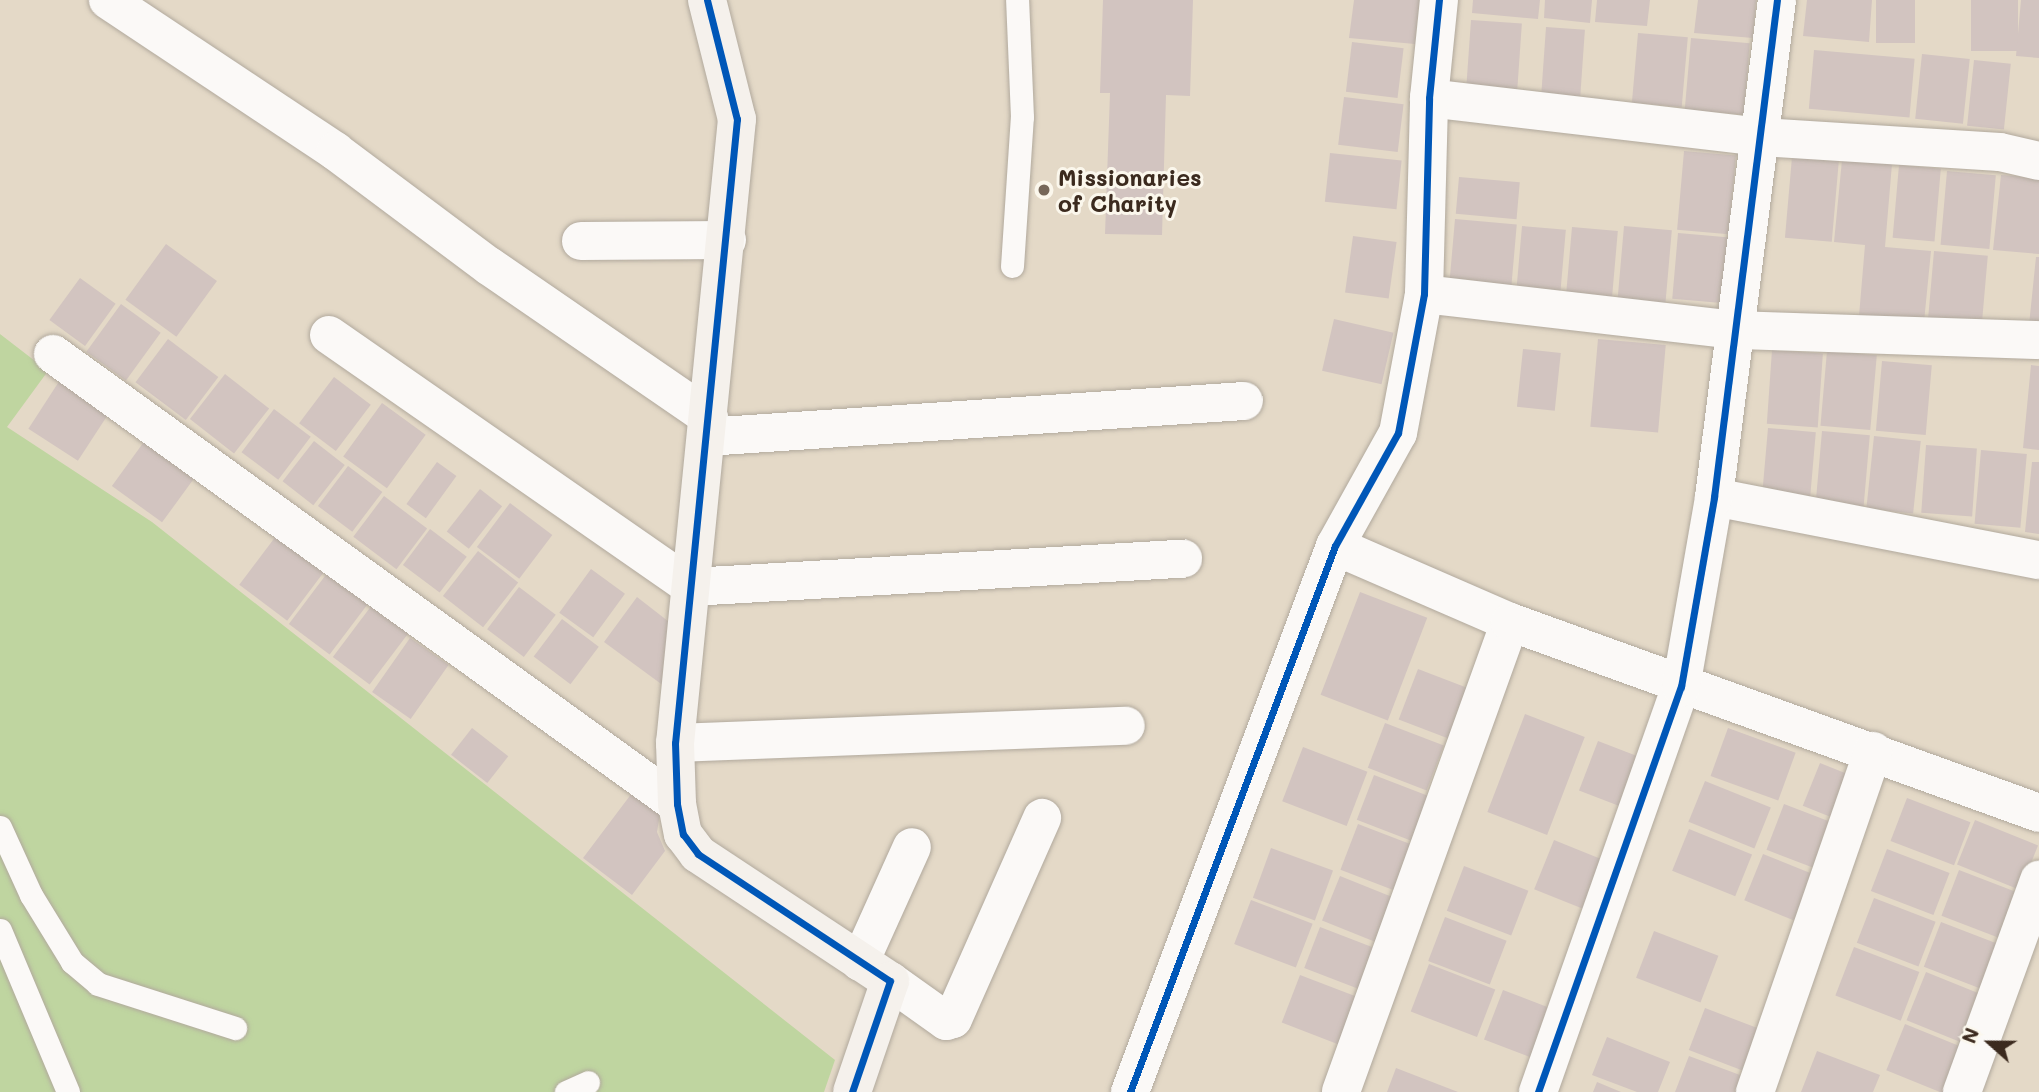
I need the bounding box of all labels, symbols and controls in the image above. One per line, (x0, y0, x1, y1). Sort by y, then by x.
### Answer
place label: Missionaries of Charity (1058, 163, 1202, 217)
marker: Missionaries of Charity (1036, 182, 1052, 198)
north arrow (1955, 1008, 2025, 1078)
text: N (1956, 1024, 1984, 1047)

